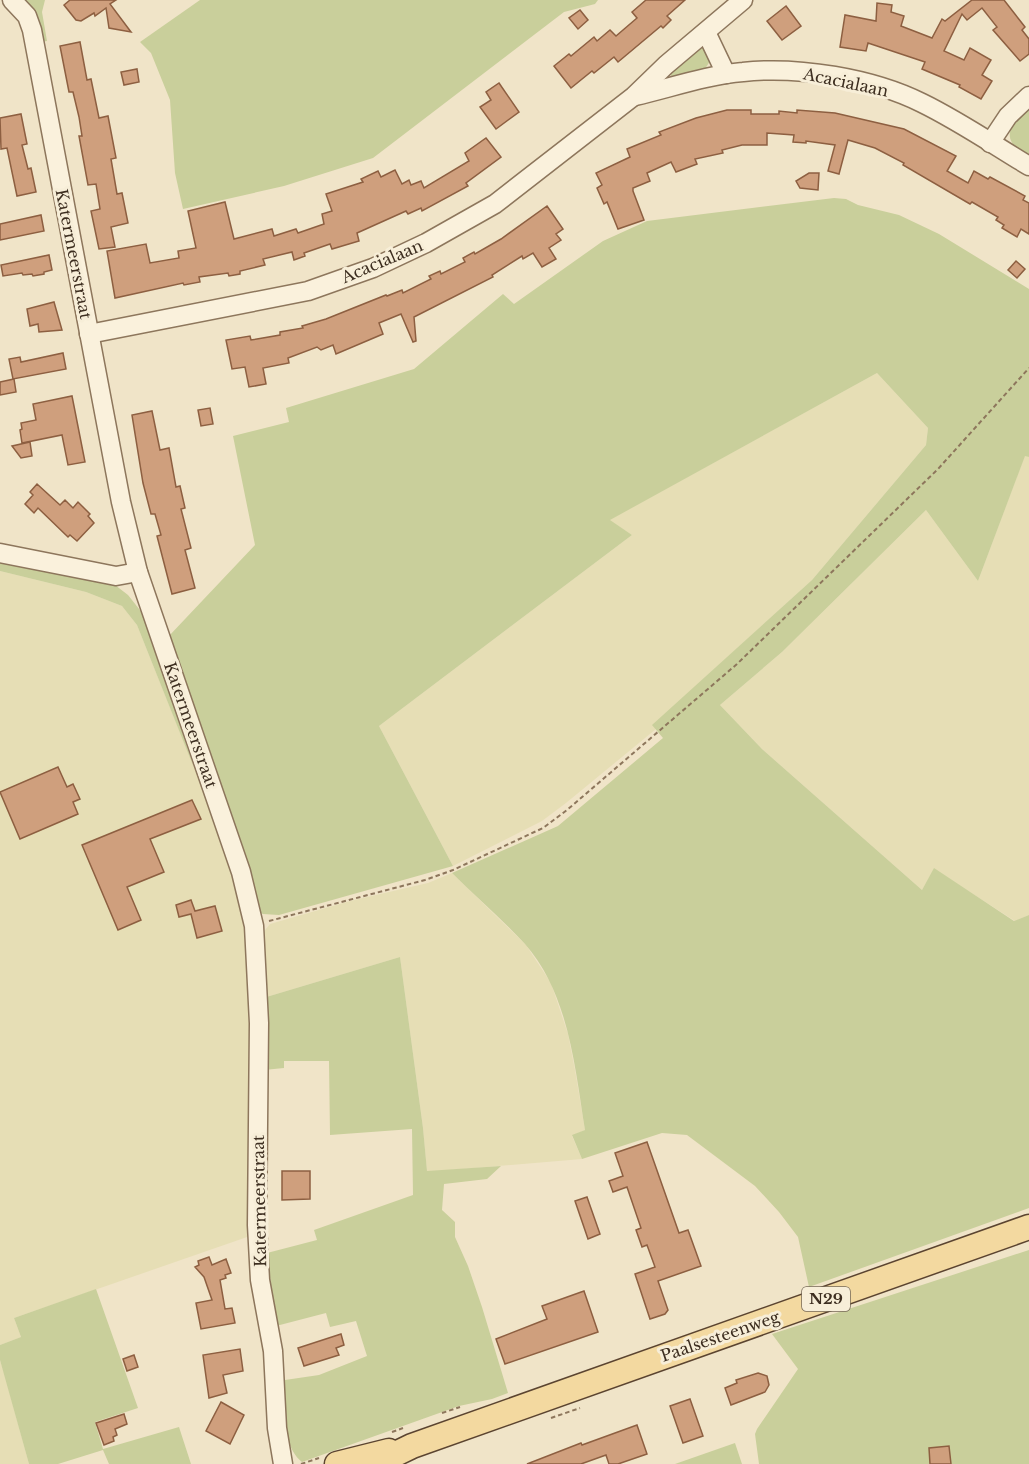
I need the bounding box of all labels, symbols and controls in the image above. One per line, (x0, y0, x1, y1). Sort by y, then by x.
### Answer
street label: Acacialaan (801, 63, 890, 101)
street label: Katermeerstraat (52, 187, 96, 321)
street label: Acacialaan (337, 235, 426, 287)
street label: Katermeerstraat (160, 659, 222, 791)
street label: Katermeerstraat (248, 1135, 270, 1267)
road number: N29 (802, 1287, 850, 1311)
street label: Paalsesteenweg (658, 1306, 783, 1366)

